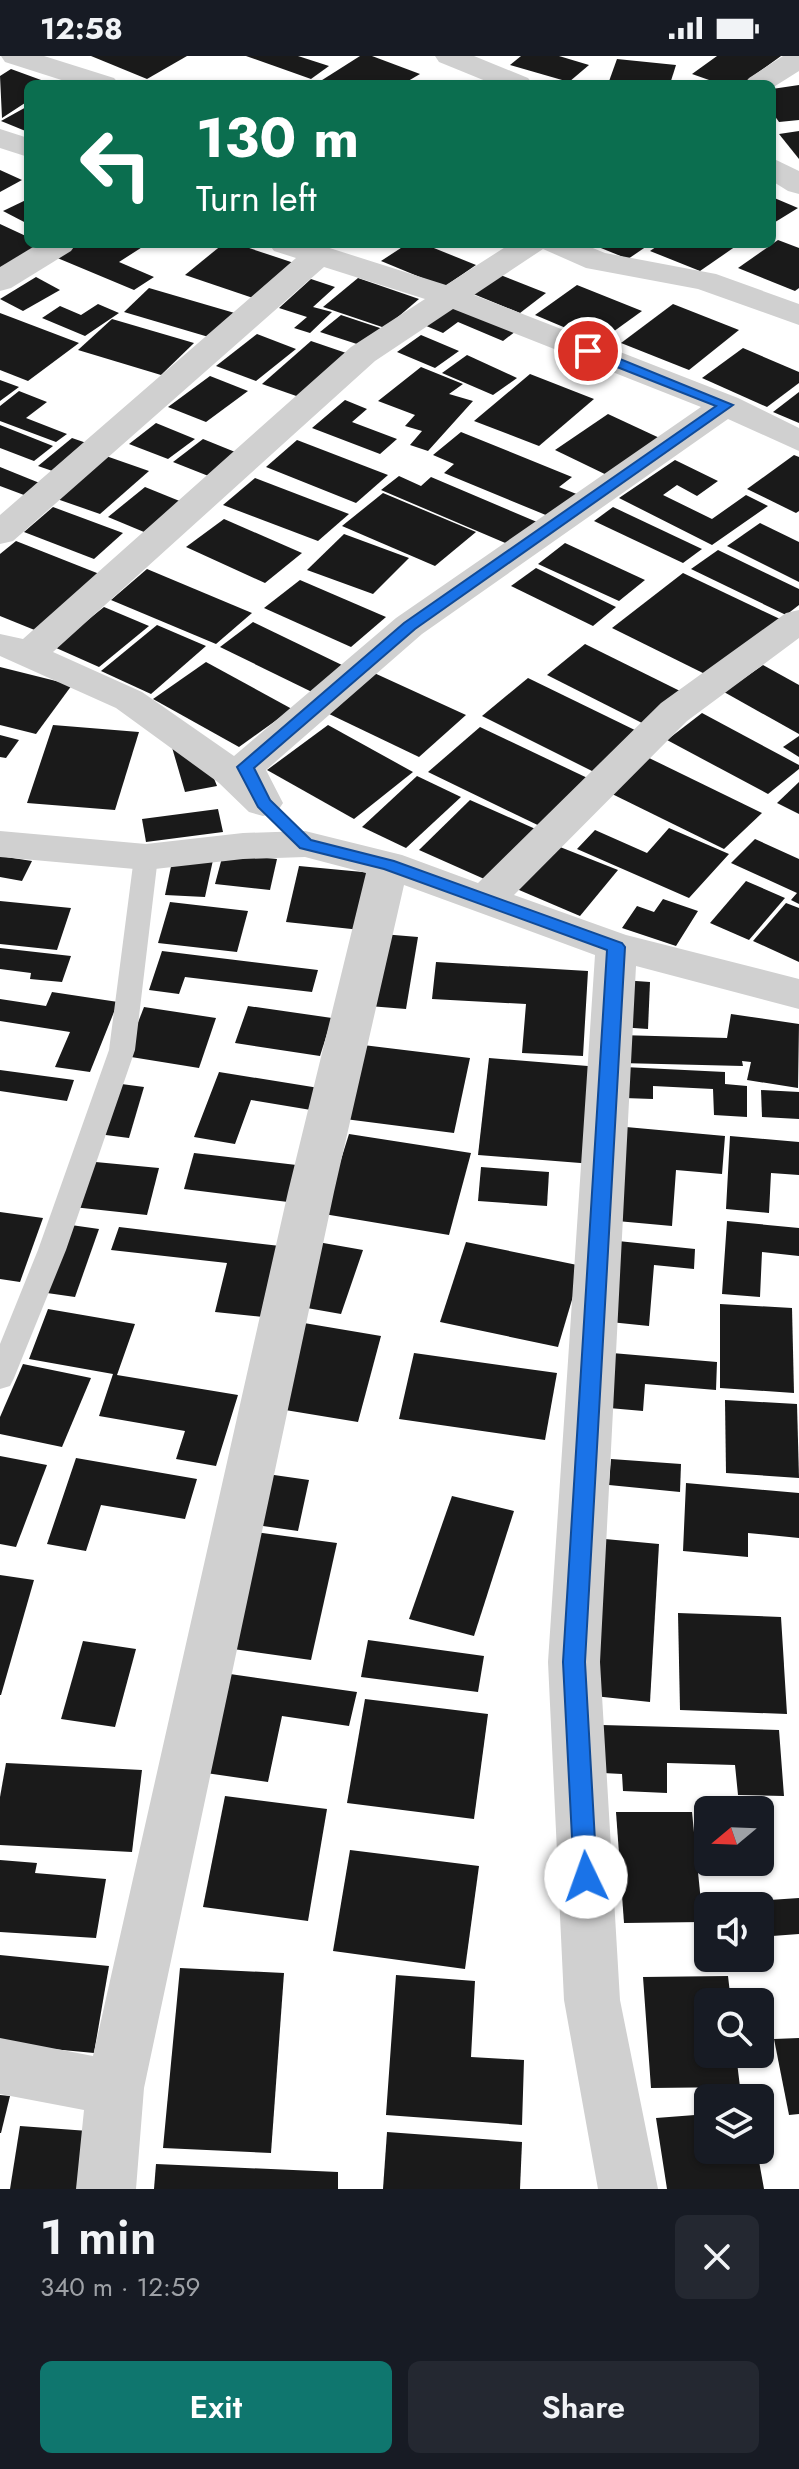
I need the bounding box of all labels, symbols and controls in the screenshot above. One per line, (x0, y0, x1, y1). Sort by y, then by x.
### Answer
text: 12:58 (40, 7, 123, 50)
text: 130 m (196, 97, 359, 178)
icon: left (64, 112, 168, 216)
text: Turn left (196, 172, 317, 224)
pin (554, 317, 622, 385)
icon: arrive (566, 329, 610, 373)
north arrow (694, 1796, 774, 1876)
map controls (694, 1796, 774, 2164)
position arrow (544, 1835, 628, 1919)
button: sound (694, 1892, 774, 1972)
button: search (694, 1988, 774, 2068)
button: layers (694, 2084, 774, 2164)
text: 1 min (40, 2203, 157, 2272)
button: close (675, 2215, 759, 2299)
text: 340 m · 12:59 (40, 2268, 200, 2306)
button: Exit (40, 2361, 392, 2453)
button: Share (408, 2361, 759, 2453)

